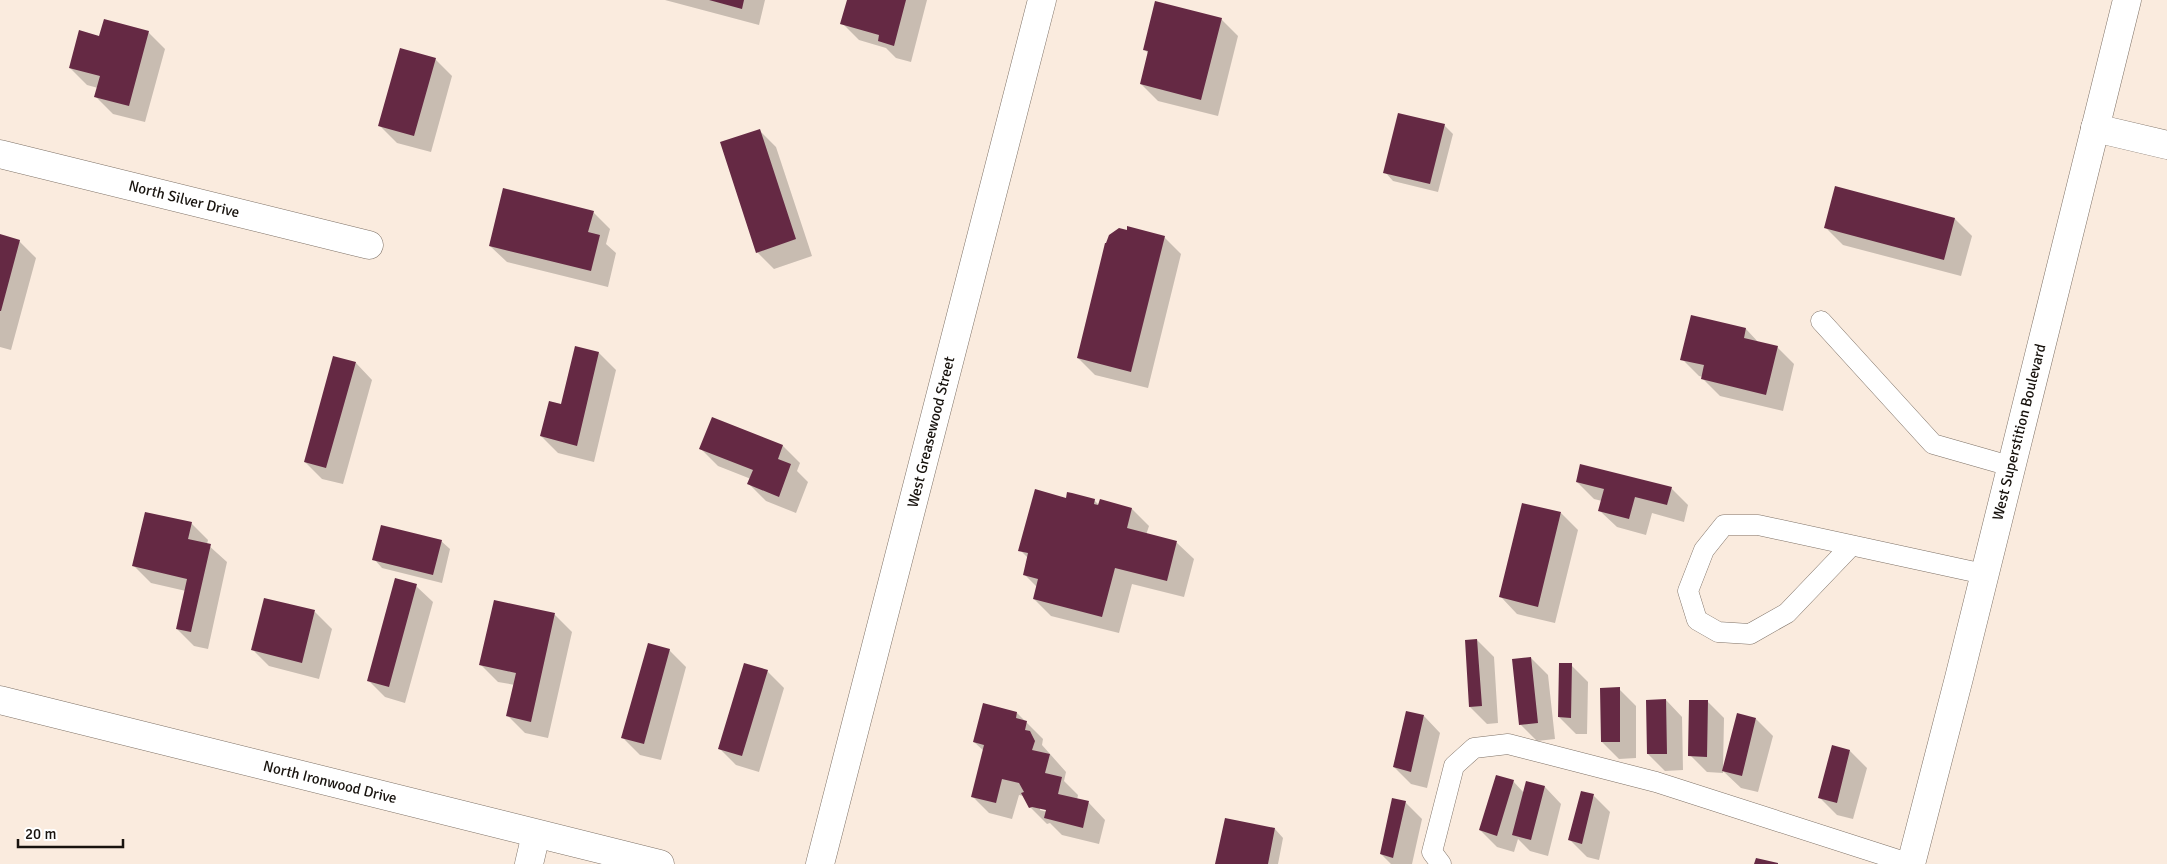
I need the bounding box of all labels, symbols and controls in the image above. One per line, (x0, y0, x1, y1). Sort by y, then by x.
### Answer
street label: North Silver Drive (127, 177, 241, 221)
street label: West Superstition Boulevard (1988, 342, 2050, 522)
street label: West Greasewood Street (903, 355, 959, 509)
street label: North Ironwood Drive (261, 757, 399, 807)
scale bar (18, 816, 122, 848)
text: 20 m (25, 825, 56, 843)

